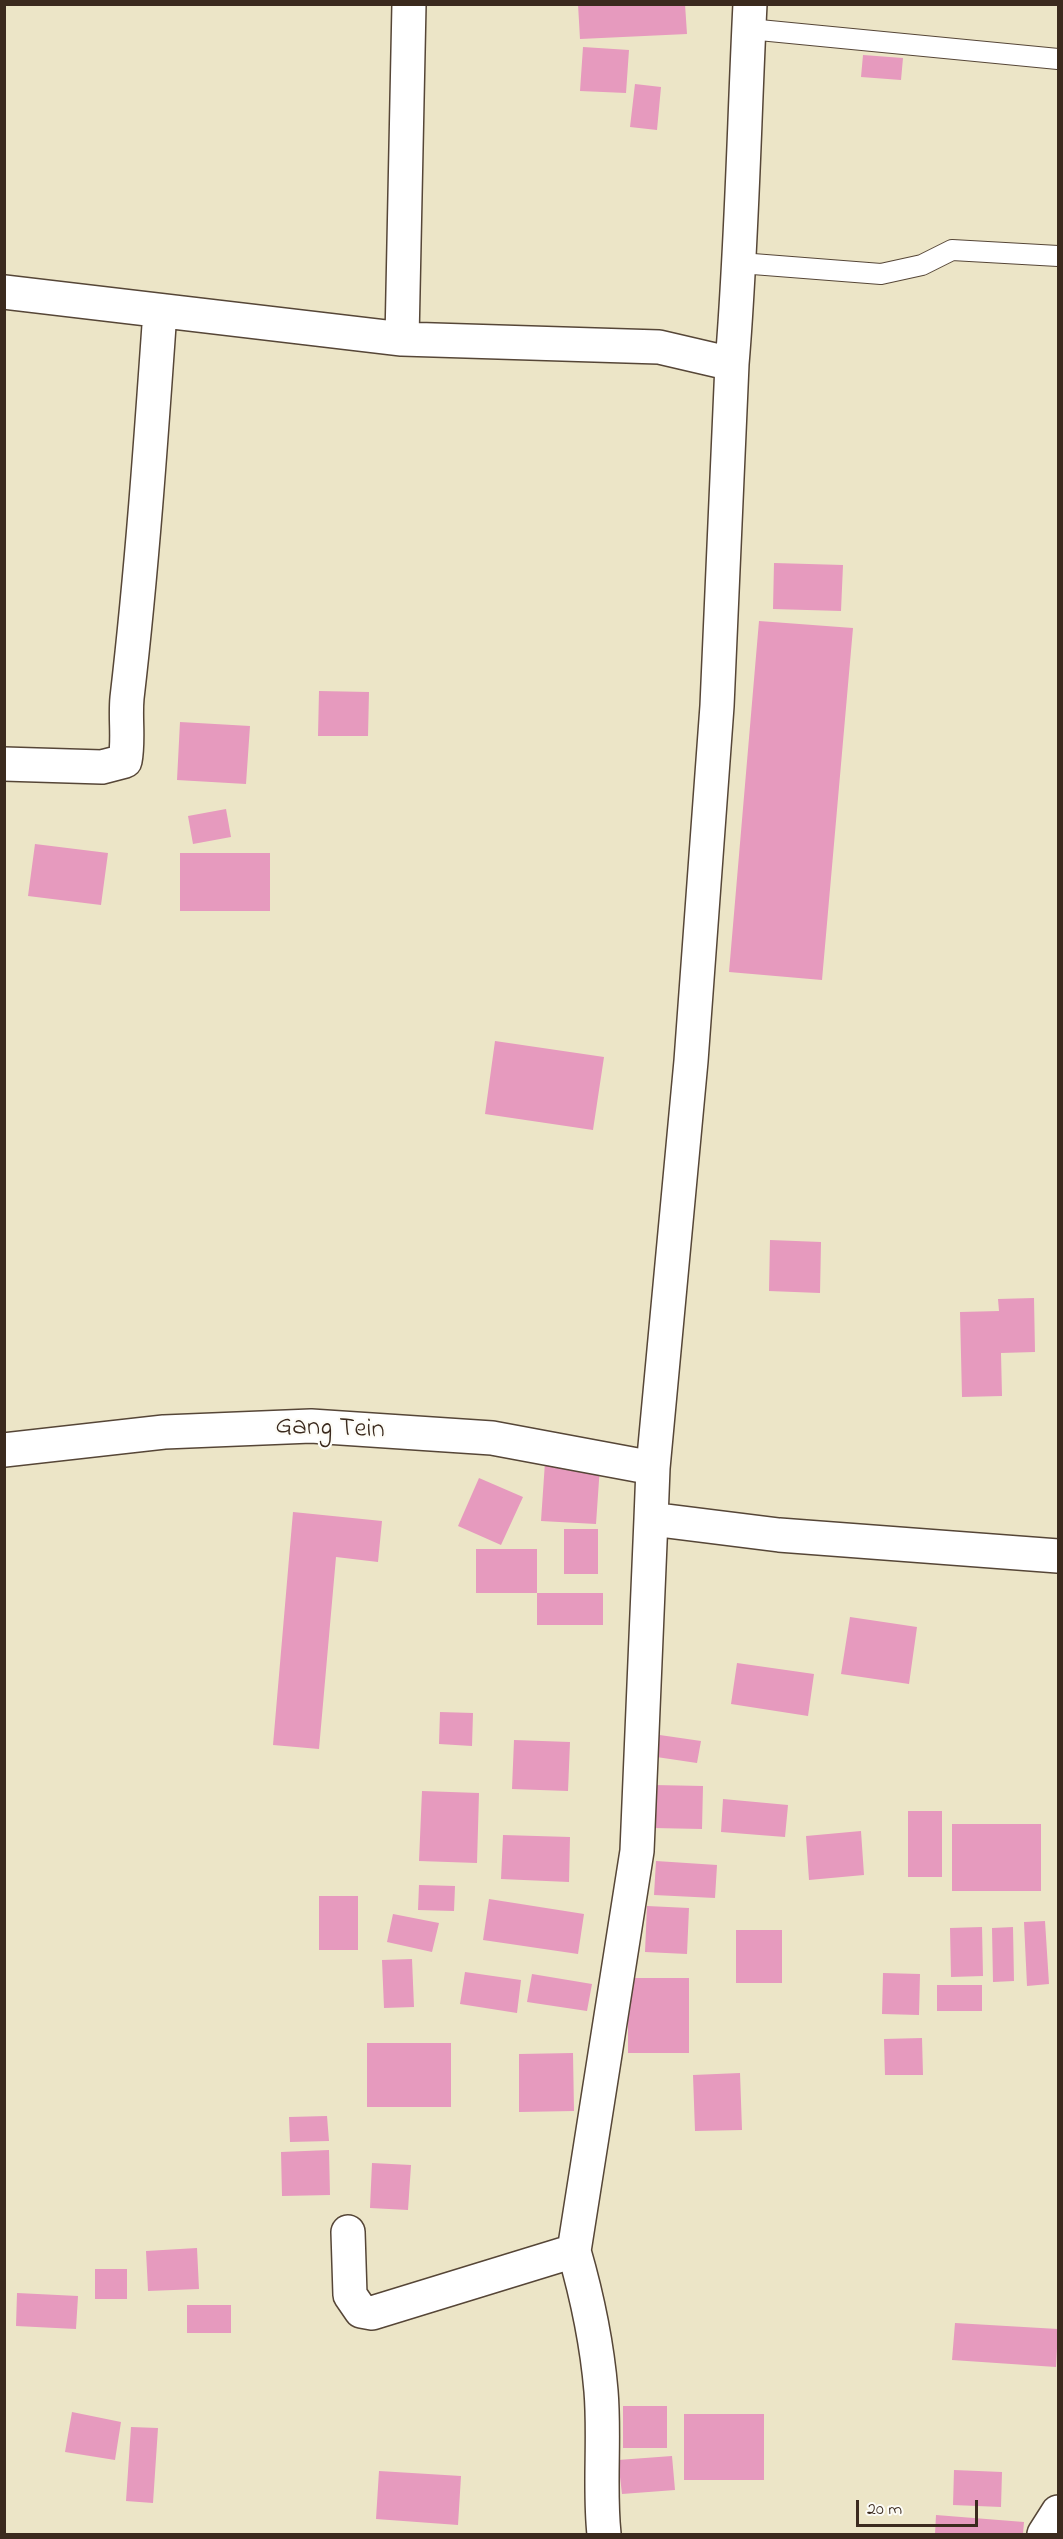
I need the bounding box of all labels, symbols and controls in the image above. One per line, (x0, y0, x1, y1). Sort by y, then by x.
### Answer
street label: Gang Tein (275, 1412, 385, 1448)
scale bar (859, 2488, 980, 2526)
text: 20 m (867, 2497, 902, 2523)

